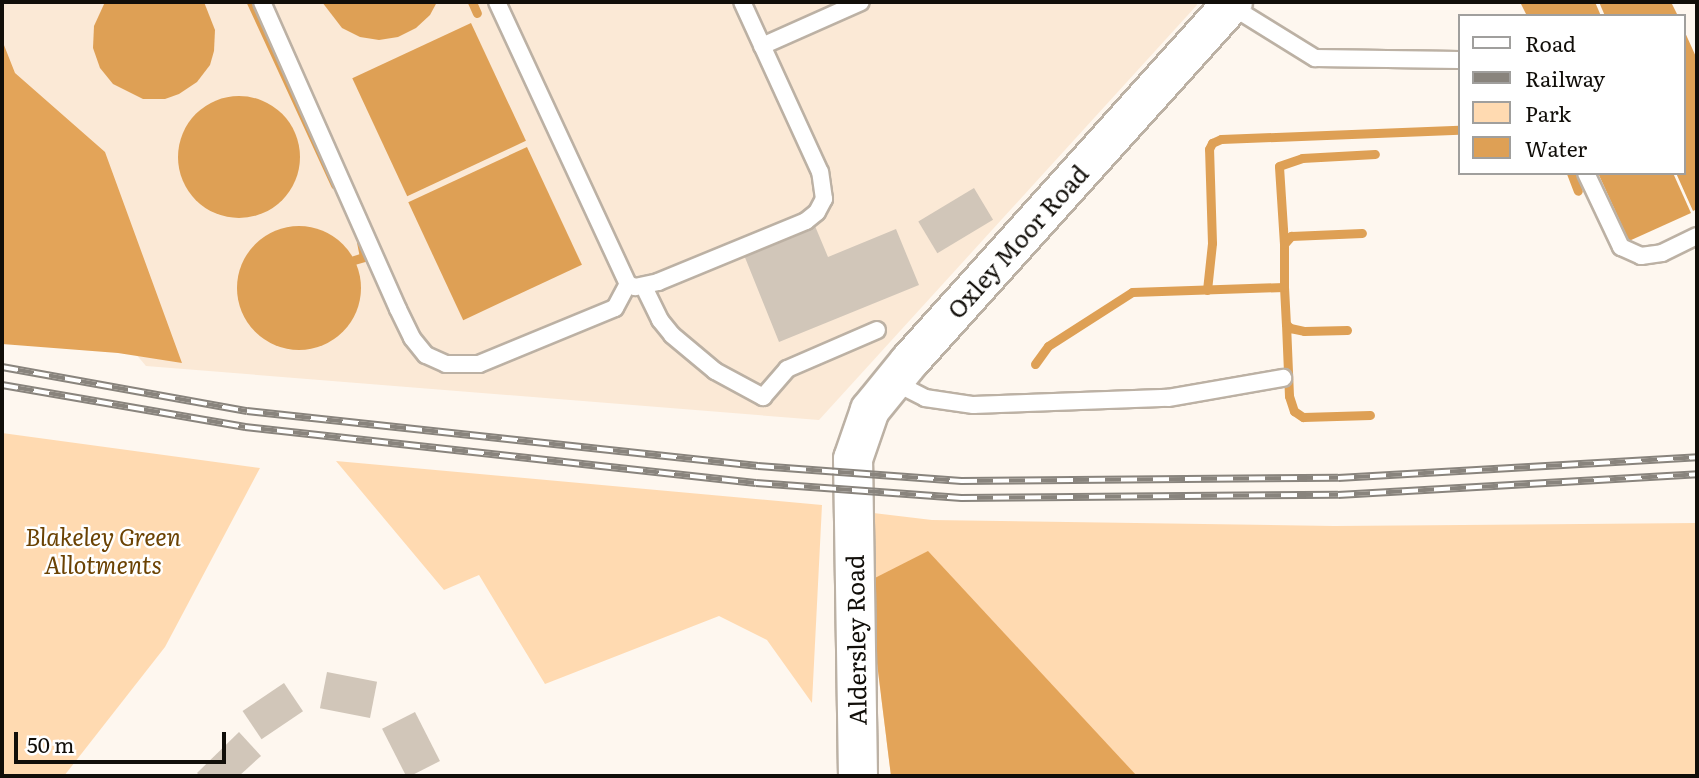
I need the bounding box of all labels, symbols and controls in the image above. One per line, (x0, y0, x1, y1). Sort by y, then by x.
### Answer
legend (1458, 14, 1685, 175)
text: Road (1525, 27, 1576, 58)
text: Railway (1525, 62, 1605, 93)
text: Park (1525, 97, 1571, 128)
text: Water (1525, 132, 1587, 163)
street label: Oxley Moor Road (941, 158, 1093, 324)
park label: Blakeley Green Allotments (25, 522, 181, 578)
street label: Aldersley Road (839, 554, 871, 726)
scale bar (18, 718, 229, 762)
text: 50 m (27, 728, 74, 759)

